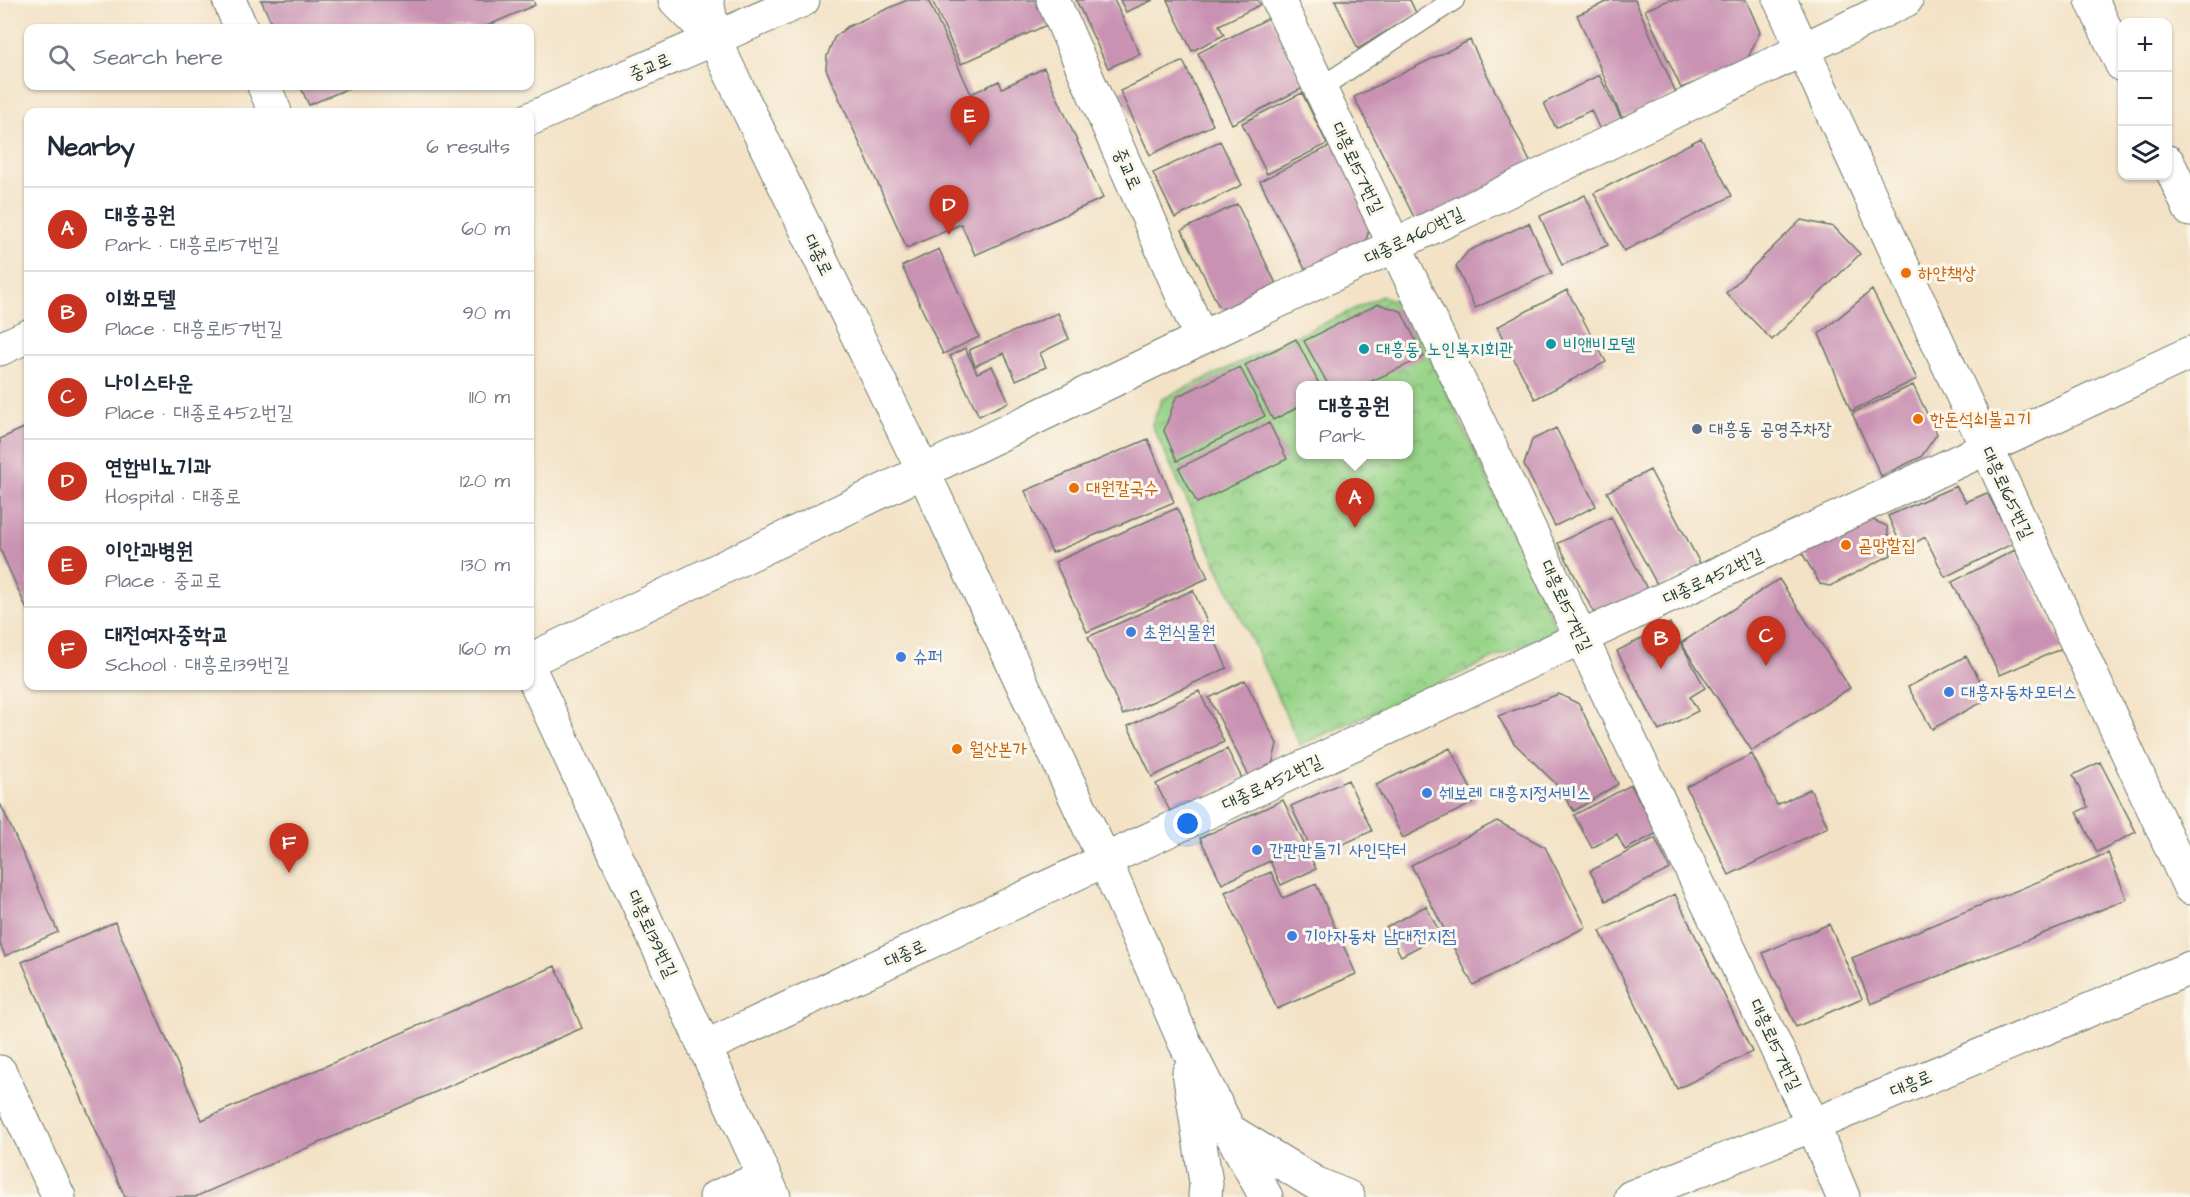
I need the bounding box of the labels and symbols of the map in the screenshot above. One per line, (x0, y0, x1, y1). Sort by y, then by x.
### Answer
street label: 중교로 (625, 47, 675, 87)
pin: E (950, 96, 990, 146)
street label: 대흥로157번길 (1325, 118, 1389, 218)
street label: 중교로 (1107, 144, 1147, 194)
pin: D (930, 186, 968, 235)
street label: 대종로460번길 (1360, 201, 1468, 271)
street label: 대종로 (797, 230, 839, 280)
place label: 하얀책상 (1918, 261, 1976, 286)
marker: 하얀책상 (1899, 266, 1913, 280)
place label: 비앤비모텔 (1563, 332, 1635, 357)
place label: 대흥동 노인복지회관 (1376, 337, 1514, 362)
marker: 비앤비모텔 (1544, 337, 1558, 351)
marker: 대흥동 노인복지회관 (1357, 342, 1371, 356)
place label: 한돈석쇠불고기 (1930, 407, 2031, 432)
marker: 한돈석쇠불고기 (1911, 412, 1925, 426)
place label: 대흥동 공영주차장 (1709, 417, 1832, 442)
marker: 대흥동 공영주차장 (1690, 422, 1704, 436)
street label: 대흥로165번길 (1975, 443, 2039, 543)
place label: 대원칼국수 (1086, 476, 1158, 501)
pin: A (1336, 478, 1374, 528)
marker: 대원칼국수 (1067, 481, 1081, 495)
place label: 곧망할집 (1858, 533, 1916, 558)
marker: 곧망할집 (1839, 538, 1853, 552)
street label: 대종로452번길 (1659, 543, 1768, 611)
street label: 대흥로157번길 (1534, 556, 1598, 656)
pin: C (1746, 616, 1786, 666)
place label: 초원식물원 (1143, 620, 1215, 645)
pin: B (1642, 620, 1680, 669)
marker: 초원식물원 (1124, 625, 1138, 639)
place label: 슈퍼 (913, 645, 942, 670)
marker: 슈퍼 (894, 650, 908, 664)
place label: 대흥자동차모터스 (1961, 680, 2077, 705)
marker: 대흥자동차모터스 (1942, 685, 1956, 699)
place label: 월산본가 (969, 737, 1027, 762)
marker: 월산본가 (950, 742, 964, 756)
street label: 대종로452번길 (1218, 749, 1327, 817)
place label: 쉐보레 대흥지정서비스 (1439, 781, 1591, 806)
marker: 쉐보레 대흥지정서비스 (1420, 786, 1434, 800)
your location (1173, 809, 1202, 838)
pin: F (270, 824, 308, 873)
place label: 간판만들기 사인닥터 (1269, 838, 1407, 863)
marker: 간판만들기 사인닥터 (1250, 843, 1264, 857)
street label: 대흥로139번길 (621, 886, 683, 982)
place label: 기아자동차 남대전지점 (1304, 924, 1457, 949)
marker: 기아자동차 남대전지점 (1285, 929, 1299, 943)
street label: 대종로 (880, 933, 930, 975)
street label: 대흥로157번길 (1743, 995, 1807, 1095)
street label: 대흥로 (1886, 1064, 1936, 1104)

